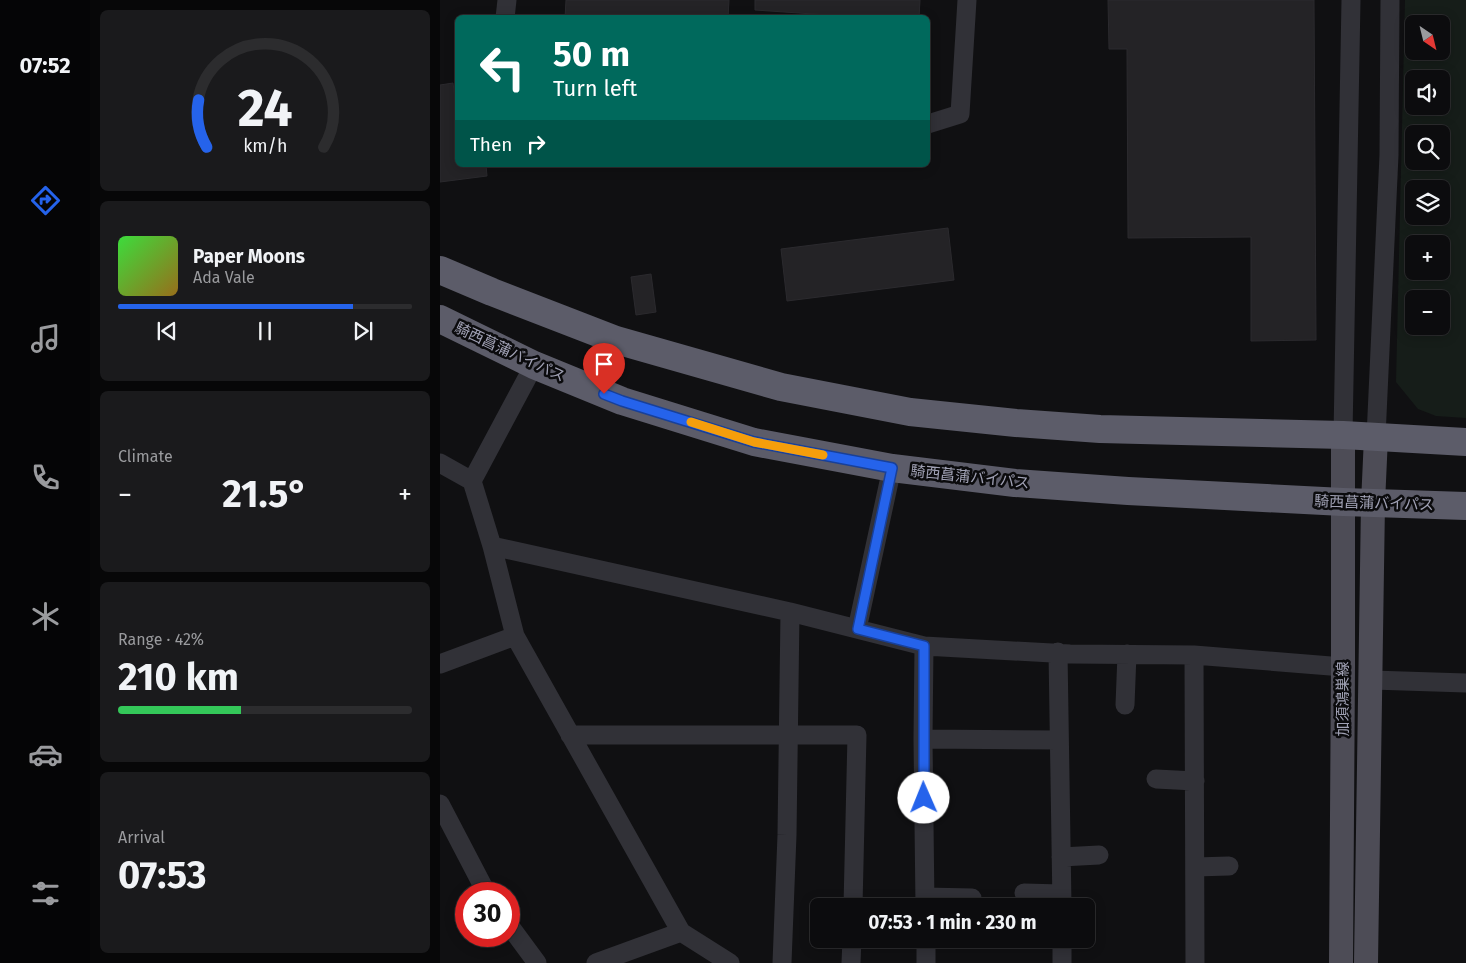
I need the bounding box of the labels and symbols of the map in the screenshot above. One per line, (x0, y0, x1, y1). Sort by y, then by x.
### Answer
north arrow (1405, 15, 1450, 60)
street label: 騎西菖蒲バイパス (452, 319, 568, 385)
pin (583, 343, 625, 394)
street label: 騎西菖蒲バイパス (910, 462, 1030, 492)
street label: 騎西菖蒲バイパス (1314, 492, 1434, 514)
street label: 加須鴻巣線 (1334, 661, 1352, 737)
position arrow (897, 771, 949, 823)
speed limit sign: 30 (455, 882, 520, 947)

